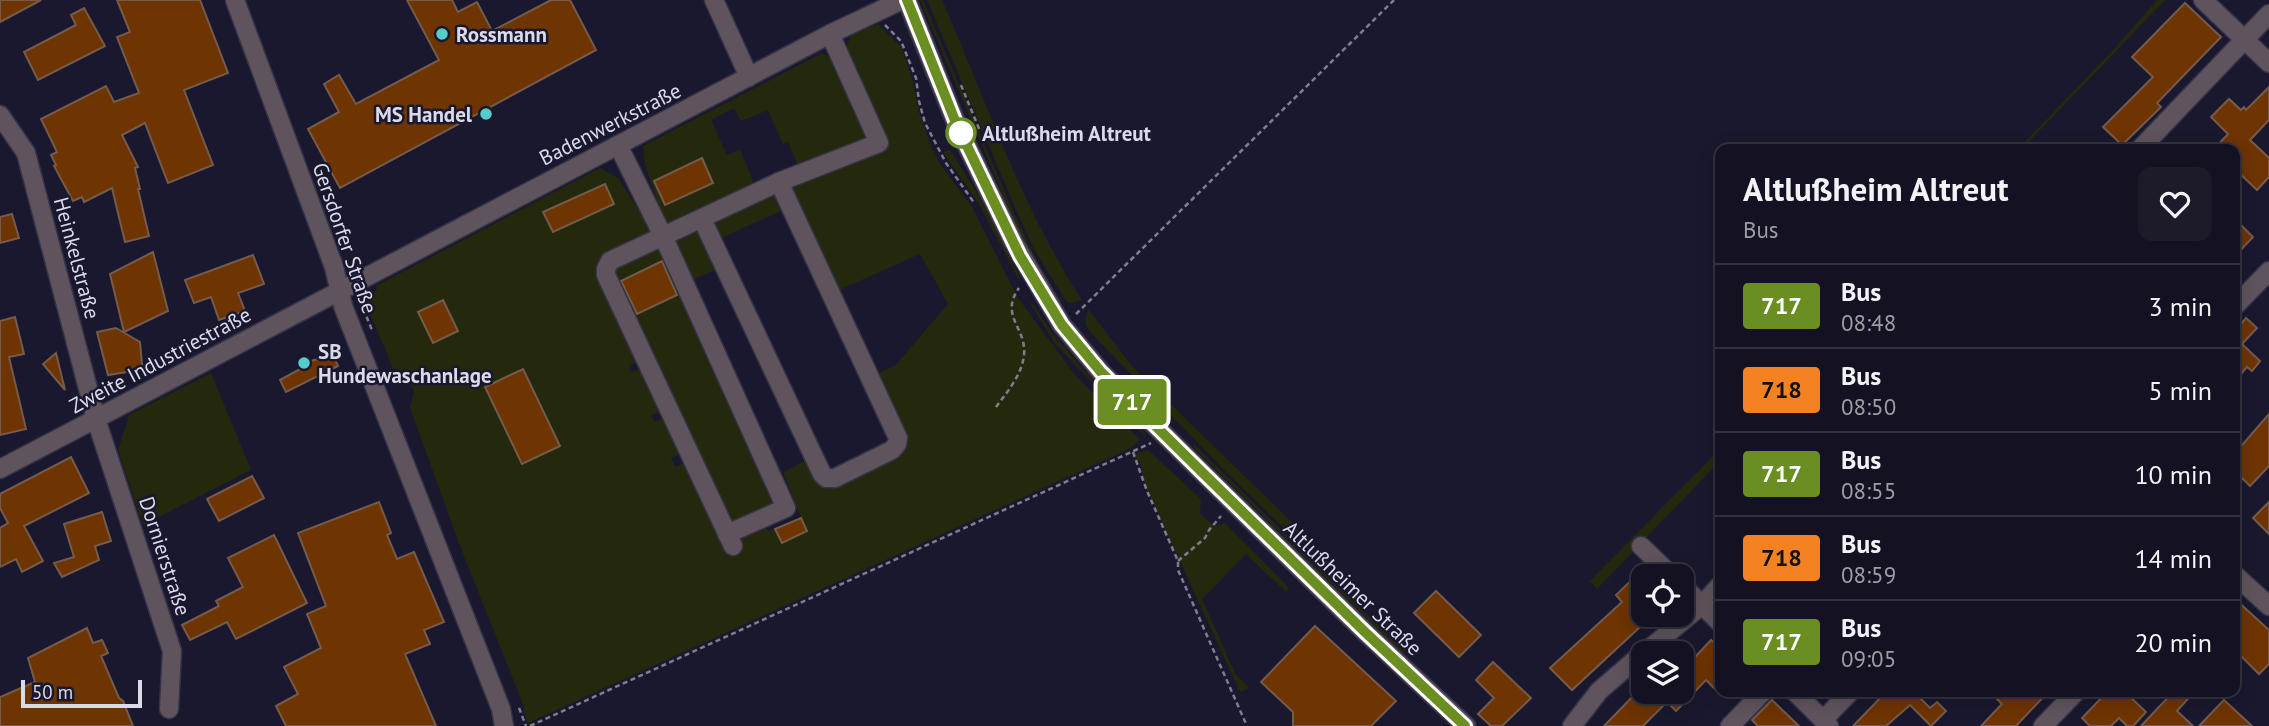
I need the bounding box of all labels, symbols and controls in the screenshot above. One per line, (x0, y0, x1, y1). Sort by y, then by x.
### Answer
place label: Rossmann (456, 21, 547, 48)
marker: Rossmann (434, 26, 450, 42)
street label: Badenwerkstraße (534, 77, 686, 171)
place label: MS Handel (375, 101, 473, 128)
marker: MS Handel (478, 106, 494, 122)
marker: Altlußheim Altreut (946, 118, 976, 148)
place label: Altlußheim Altreut (982, 120, 1152, 147)
street label: Gersdorfer Straße (307, 159, 383, 317)
text: Altlußheim Altreut (1743, 167, 2008, 210)
button: heart (2138, 167, 2212, 241)
street label: Heinkelstraße (48, 194, 106, 322)
text: Bus (1743, 215, 1779, 244)
text: Bus (1841, 275, 1881, 308)
text: 717 (1761, 290, 1802, 321)
text: 3 min (2149, 290, 2212, 323)
street label: Zweite Industriestraße (65, 301, 255, 419)
text: 08:48 (1841, 308, 1896, 337)
place label: SB Hundewaschanlage (318, 338, 492, 389)
marker: SB Hundewaschanlage (296, 355, 312, 371)
text: Bus (1841, 359, 1881, 392)
text: 718 (1761, 374, 1802, 405)
text: 5 min (2149, 374, 2212, 407)
line badge: 717 (1092, 379, 1172, 425)
text: 717 (1112, 386, 1152, 417)
text: 08:50 (1841, 392, 1896, 421)
text: Bus (1841, 443, 1881, 476)
text: 717 (1761, 458, 1802, 489)
text: 10 min (2134, 458, 2212, 491)
text: 08:55 (1841, 476, 1896, 505)
street label: Dornierstraße (133, 493, 197, 619)
street label: Altlußheimer Straße (1278, 515, 1428, 661)
text: Bus (1841, 527, 1881, 560)
text: 718 (1761, 542, 1802, 573)
text: 14 min (2134, 542, 2212, 575)
text: 08:59 (1841, 560, 1896, 589)
map controls (1631, 564, 1694, 704)
button: locate (1631, 564, 1694, 627)
text: Bus (1841, 611, 1881, 644)
text: 717 (1761, 626, 1802, 657)
text: 20 min (2134, 626, 2212, 659)
button: layers (1631, 641, 1694, 704)
text: 09:05 (1841, 644, 1896, 673)
scale bar (21, 677, 142, 709)
text: 50 m (32, 680, 73, 704)

